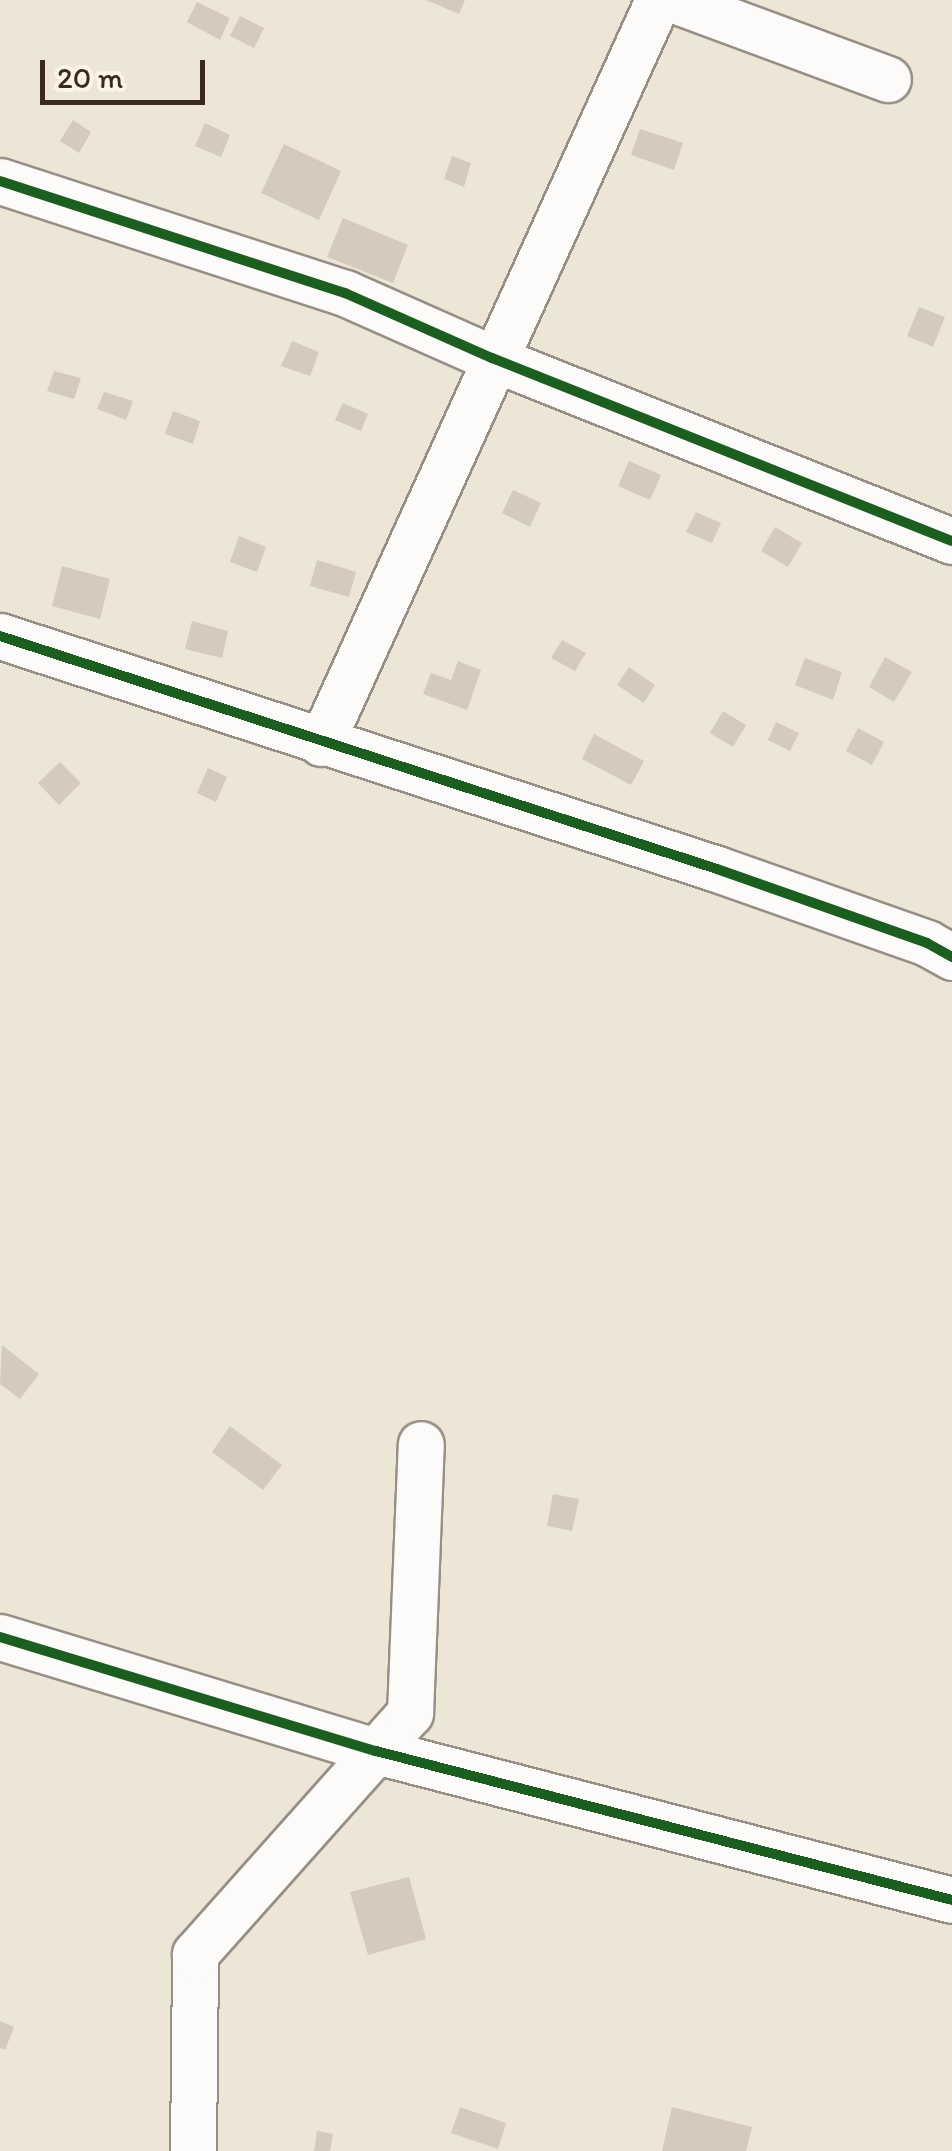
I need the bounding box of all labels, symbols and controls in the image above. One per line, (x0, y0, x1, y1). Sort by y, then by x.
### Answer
scale bar (45, 40, 210, 102)
text: 20 m (57, 59, 123, 96)

